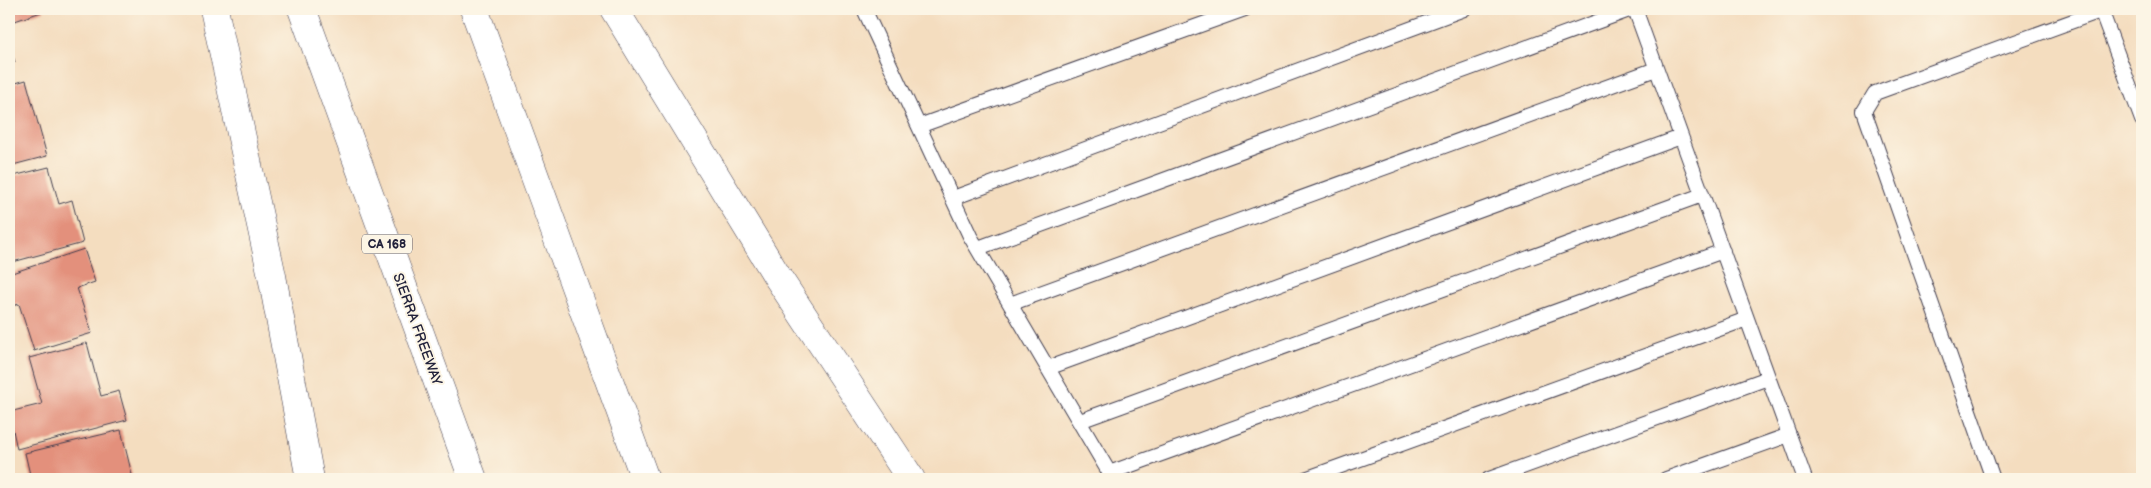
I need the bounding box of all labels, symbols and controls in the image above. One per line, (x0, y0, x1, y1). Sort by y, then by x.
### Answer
road number: CA 168 (362, 234, 412, 253)
street label: SIERRA FREEWAY (389, 271, 446, 388)

